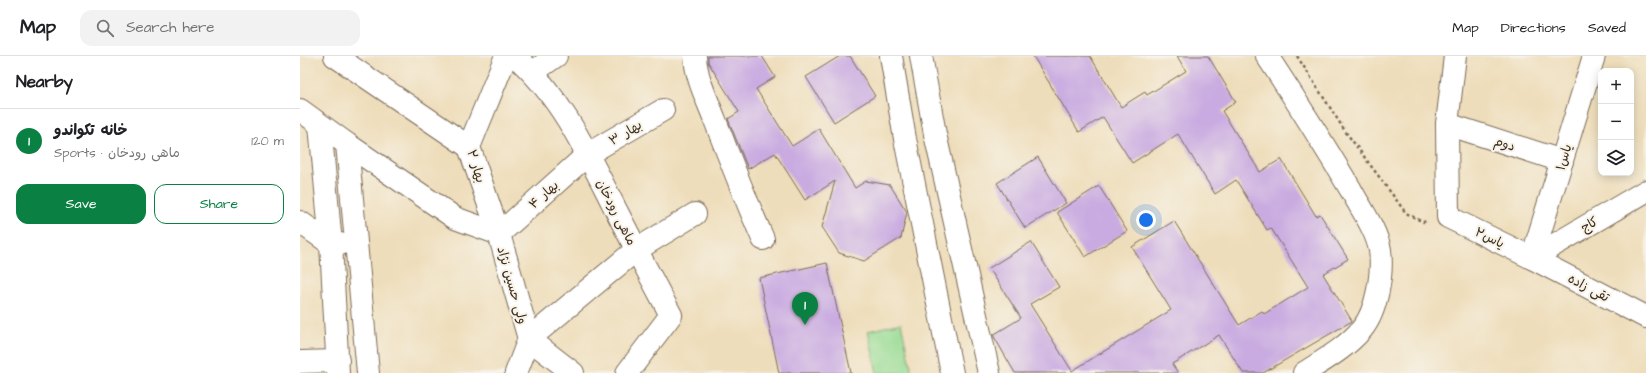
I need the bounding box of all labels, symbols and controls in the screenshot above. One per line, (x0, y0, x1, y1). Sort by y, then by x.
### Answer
search box (80, 10, 360, 46)
text: Map (20, 14, 56, 41)
icon: search (94, 17, 116, 39)
text: Search here (126, 17, 215, 38)
text: Map (1452, 18, 1479, 38)
text: Directions (1501, 18, 1566, 38)
text: Saved (1588, 18, 1626, 38)
map controls (1598, 68, 1634, 176)
button: + (1598, 68, 1634, 104)
text: Nearby (16, 70, 73, 94)
button: − (1598, 104, 1634, 140)
street label: بهار ۳ (606, 116, 645, 150)
text: خانه تکواندو (54, 120, 127, 141)
text: 1 (28, 132, 30, 150)
text: 120 m (251, 132, 284, 150)
street label: دوم (1492, 132, 1518, 157)
button: layers (1598, 140, 1634, 176)
street label: یاس۱ (1551, 142, 1576, 173)
text: Sports · ماهی رودخان (54, 144, 180, 162)
street label: بهار ۲ (463, 148, 490, 185)
street label: بهار ۴ (525, 176, 563, 213)
street label: ماهی رودخان (592, 176, 640, 249)
button: Save (16, 184, 146, 224)
button: Share (154, 184, 284, 224)
your location (1136, 210, 1156, 230)
street label: کاج (1578, 213, 1602, 237)
street label: یاس۲ (1472, 223, 1507, 253)
street label: ولی حسین نژاد (492, 244, 532, 326)
street label: تقی زاده (1565, 269, 1613, 306)
pin: 1 (792, 292, 818, 325)

